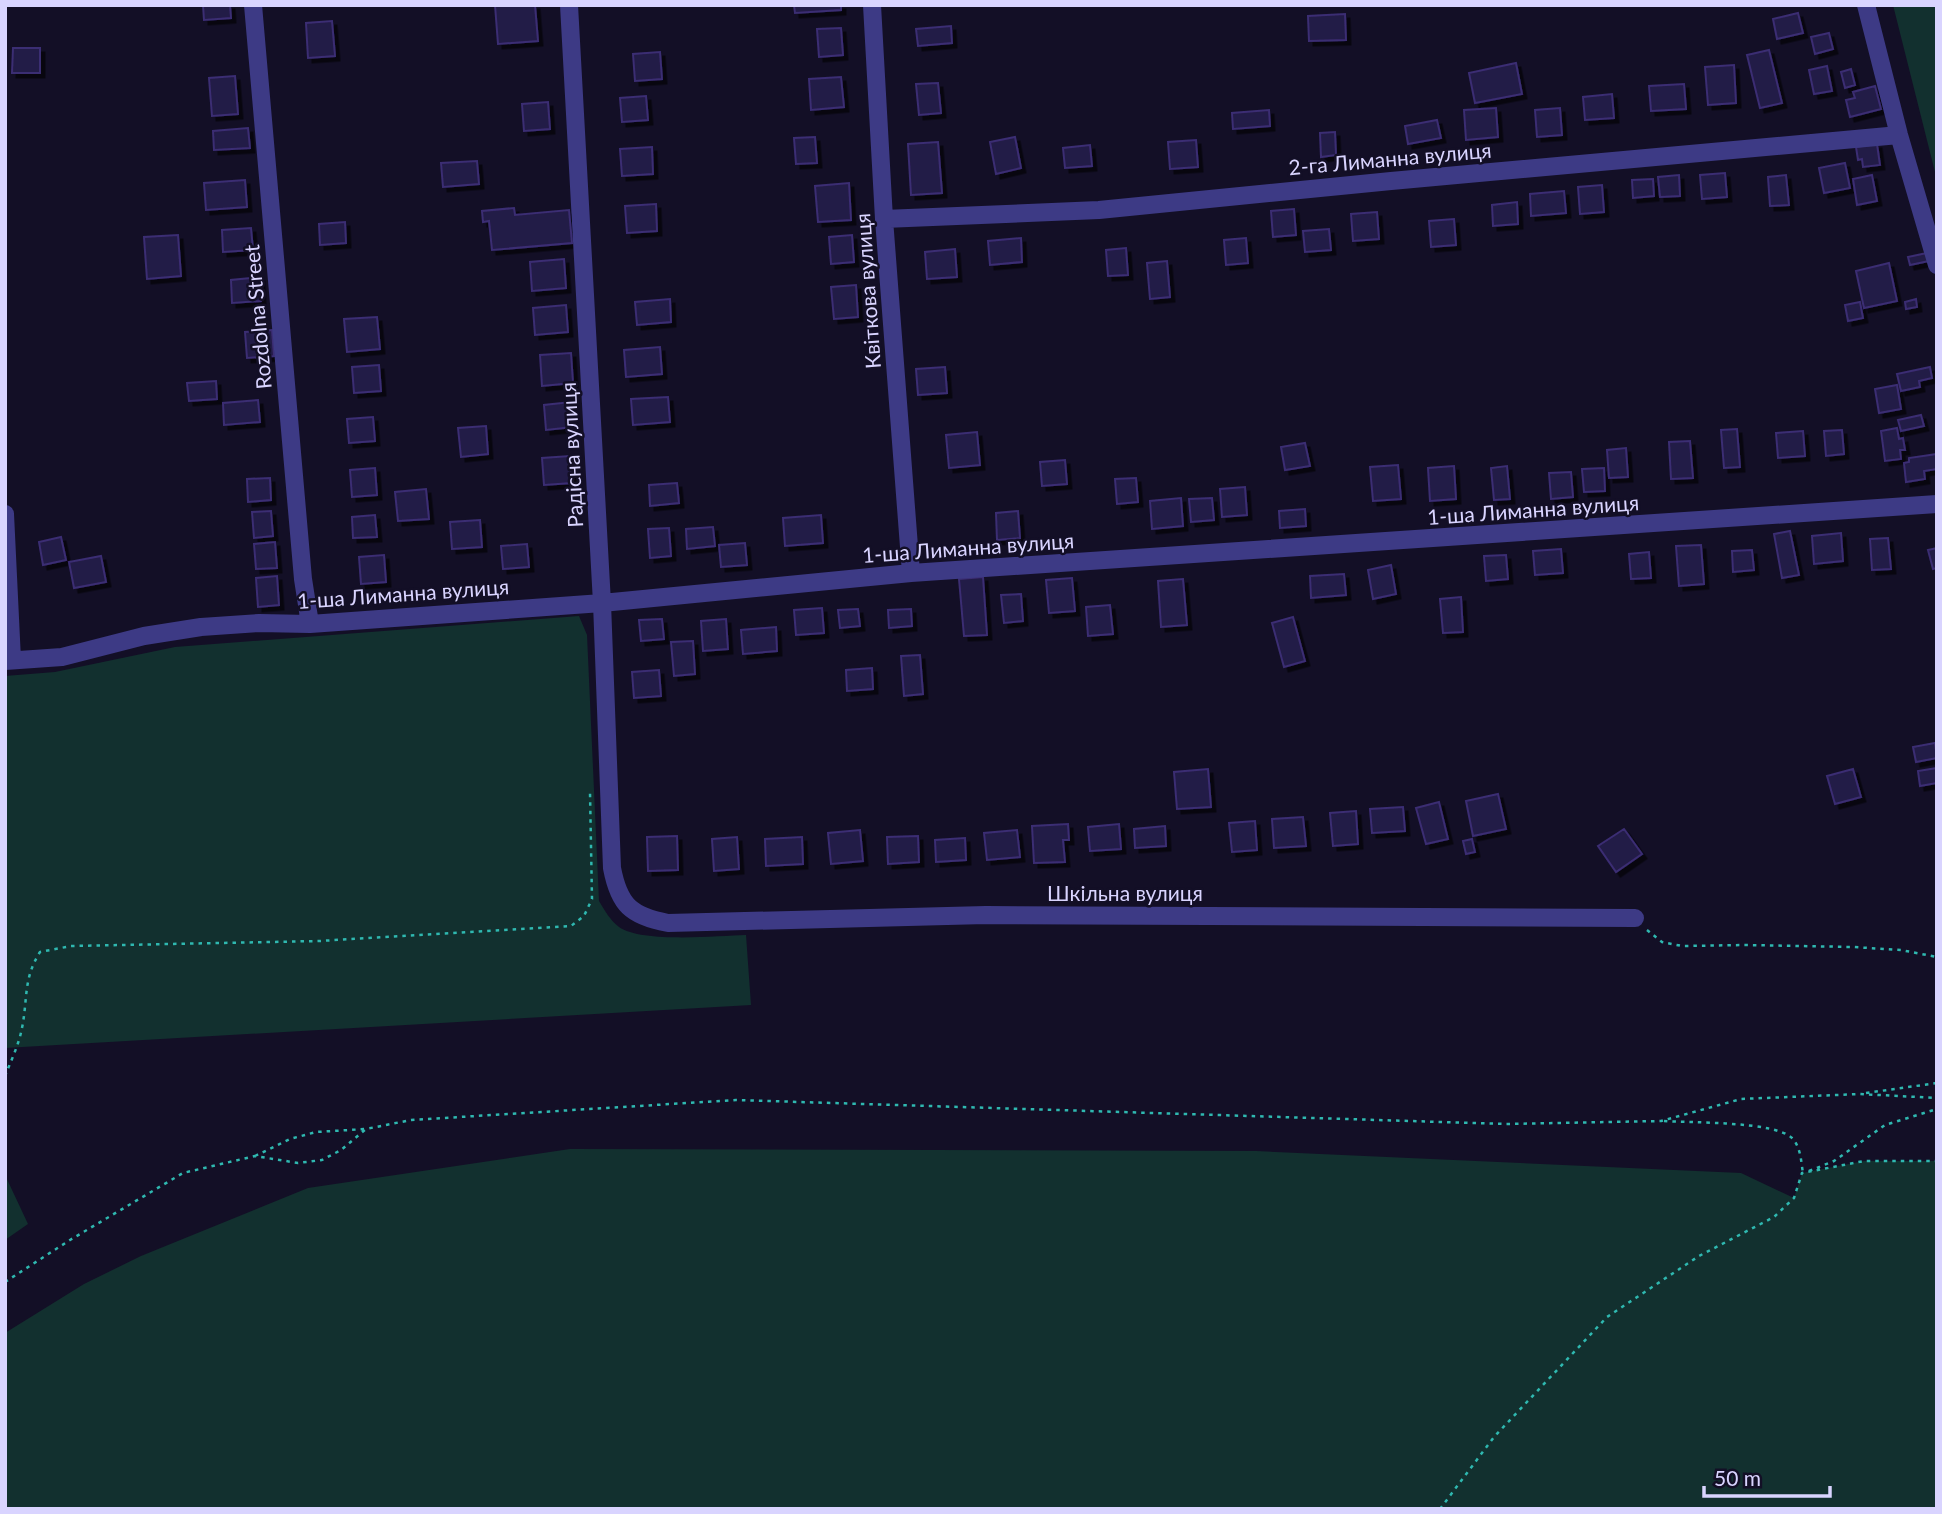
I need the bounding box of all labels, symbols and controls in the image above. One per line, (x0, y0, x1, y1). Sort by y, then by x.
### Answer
street label: 2-га Лиманна вулиця (1287, 137, 1493, 179)
street label: Квіткова вулиця (849, 212, 885, 370)
street label: Rozdolna Street (238, 243, 276, 390)
street label: Радісна вулиця (555, 382, 587, 528)
street label: 1-ша Лиманна вулиця (1426, 489, 1640, 529)
street label: 1-ша Лиманна вулиця (861, 527, 1075, 567)
street label: 1-ша Лиманна вулиця (296, 573, 510, 613)
street label: Шкільна вулиця (1047, 880, 1203, 905)
scale bar (1704, 1454, 1830, 1498)
text: 50 m (1714, 1465, 1761, 1490)

